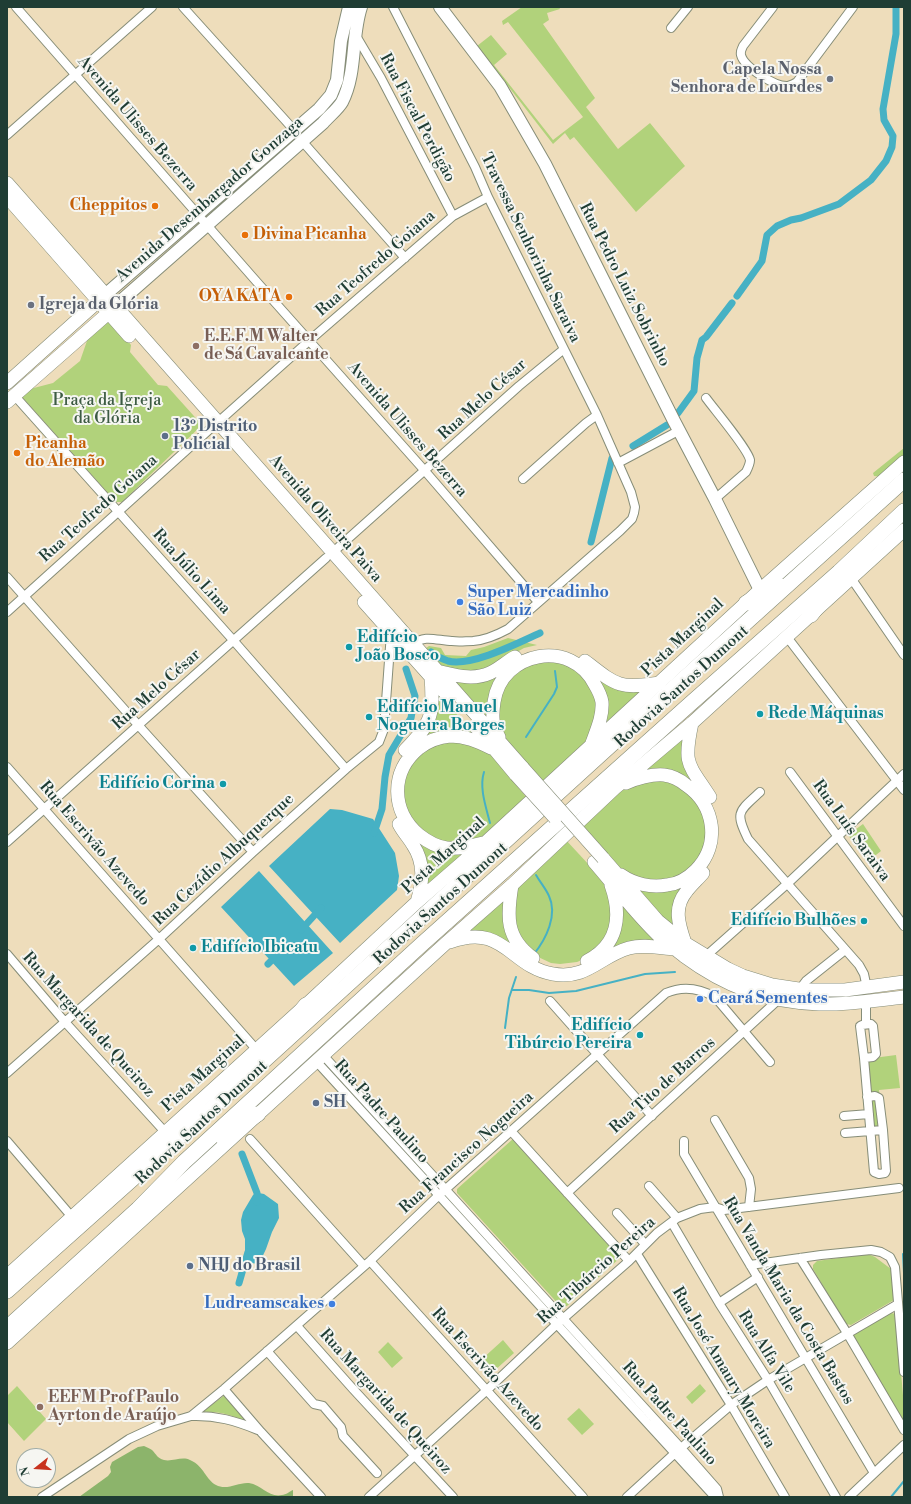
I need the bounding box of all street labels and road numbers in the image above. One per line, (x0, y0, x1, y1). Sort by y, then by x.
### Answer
street label: Rua Fiscal Perdigão (375, 50, 459, 186)
street label: Avenida Ulisses Bezerra (73, 53, 201, 195)
street label: Avenida Desembargador Gonzaga (112, 113, 308, 287)
street label: Travessa Senhorinha Saraiva (476, 150, 584, 346)
street label: Rua Pedro Luiz Sobrinho (574, 200, 674, 370)
street label: Rua Teofredo Goiana (312, 207, 440, 321)
street label: Rua Melo César (435, 355, 531, 445)
street label: Avenida Ulisses Bezerra (343, 359, 471, 501)
street label: Rua Teofredo Goiana (36, 451, 162, 567)
street label: Avenida Oliveira Paiva (264, 451, 386, 587)
street label: Rua Júlio Lima (148, 526, 234, 618)
street label: Pista Marginal (638, 595, 728, 681)
street label: Rodovia Santos Dumont (611, 622, 753, 752)
street label: Rua Melo César (109, 645, 205, 735)
street label: Rua Luís Saraiva (808, 777, 894, 885)
street label: Rua Escrivão Azevedo (35, 778, 153, 910)
street label: Rua Cezídio Albuquerque (150, 790, 298, 930)
street label: Pista Marginal (398, 814, 490, 898)
street label: Rodovia Santos Dumont (370, 839, 512, 969)
street label: Rua Margarida de Queiroz (18, 948, 158, 1102)
street label: Pista Marginal (158, 1032, 250, 1116)
street label: Rua Tito de Barros (606, 1034, 720, 1138)
street label: Rua Padre Paulino (329, 1056, 433, 1168)
street label: Rodovia Santos Dumont (132, 1057, 272, 1189)
street label: Rua Francisco Nogueira (396, 1088, 538, 1218)
street label: Rua Vanda Maria da Costa Bastos (718, 1194, 858, 1408)
street label: Rua Tibúrcio Pereira (534, 1213, 660, 1329)
street label: Rua José Amaury Moreira (667, 1284, 779, 1452)
street label: Rua Escrivão Azevedo (427, 1304, 547, 1436)
street label: Rua Alfa Vile (733, 1307, 799, 1397)
street label: Rua Margarida de Queiroz (315, 1325, 455, 1479)
street label: Rua Padre Paulino (617, 1358, 721, 1470)

